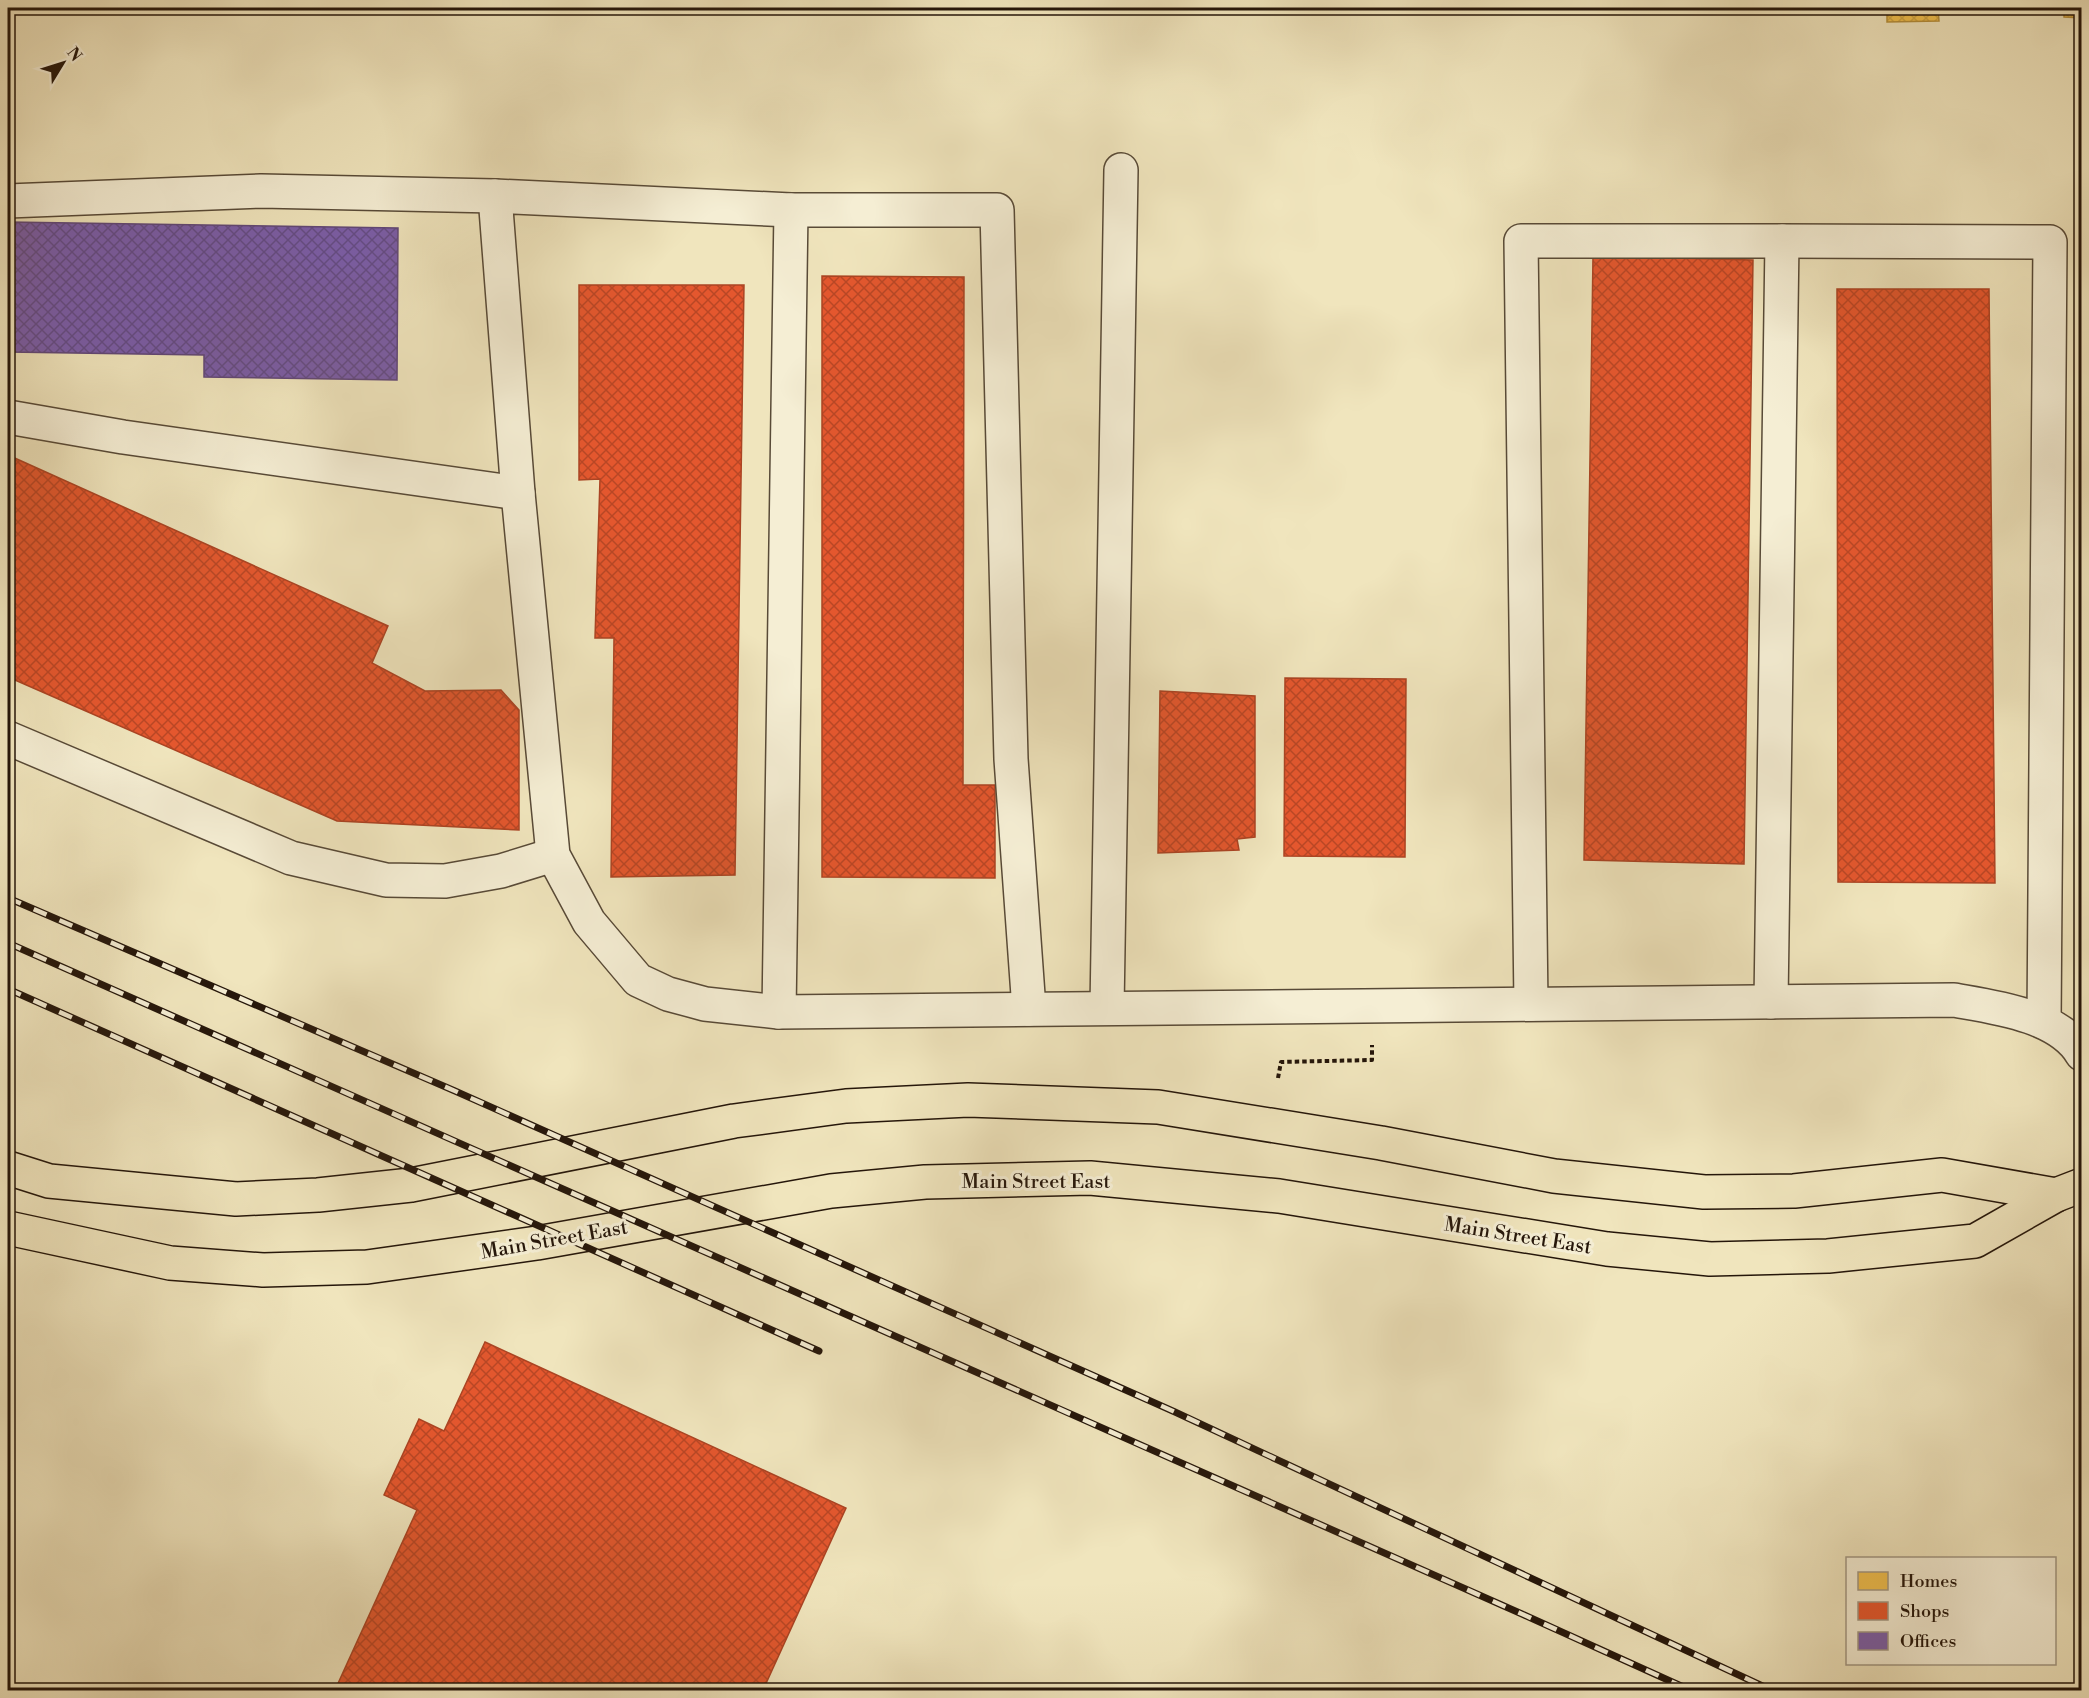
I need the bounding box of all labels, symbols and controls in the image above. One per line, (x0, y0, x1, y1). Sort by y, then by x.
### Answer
north arrow (33, 33, 93, 93)
text: N (62, 43, 86, 66)
street label: Main Street East (962, 1170, 1110, 1195)
street label: Main Street East (1442, 1212, 1593, 1260)
street label: Main Street East (479, 1215, 630, 1266)
legend (1846, 1557, 2056, 1665)
text: Homes (1900, 1570, 1957, 1593)
text: Shops (1900, 1600, 1950, 1623)
text: Offices (1900, 1630, 1956, 1653)

